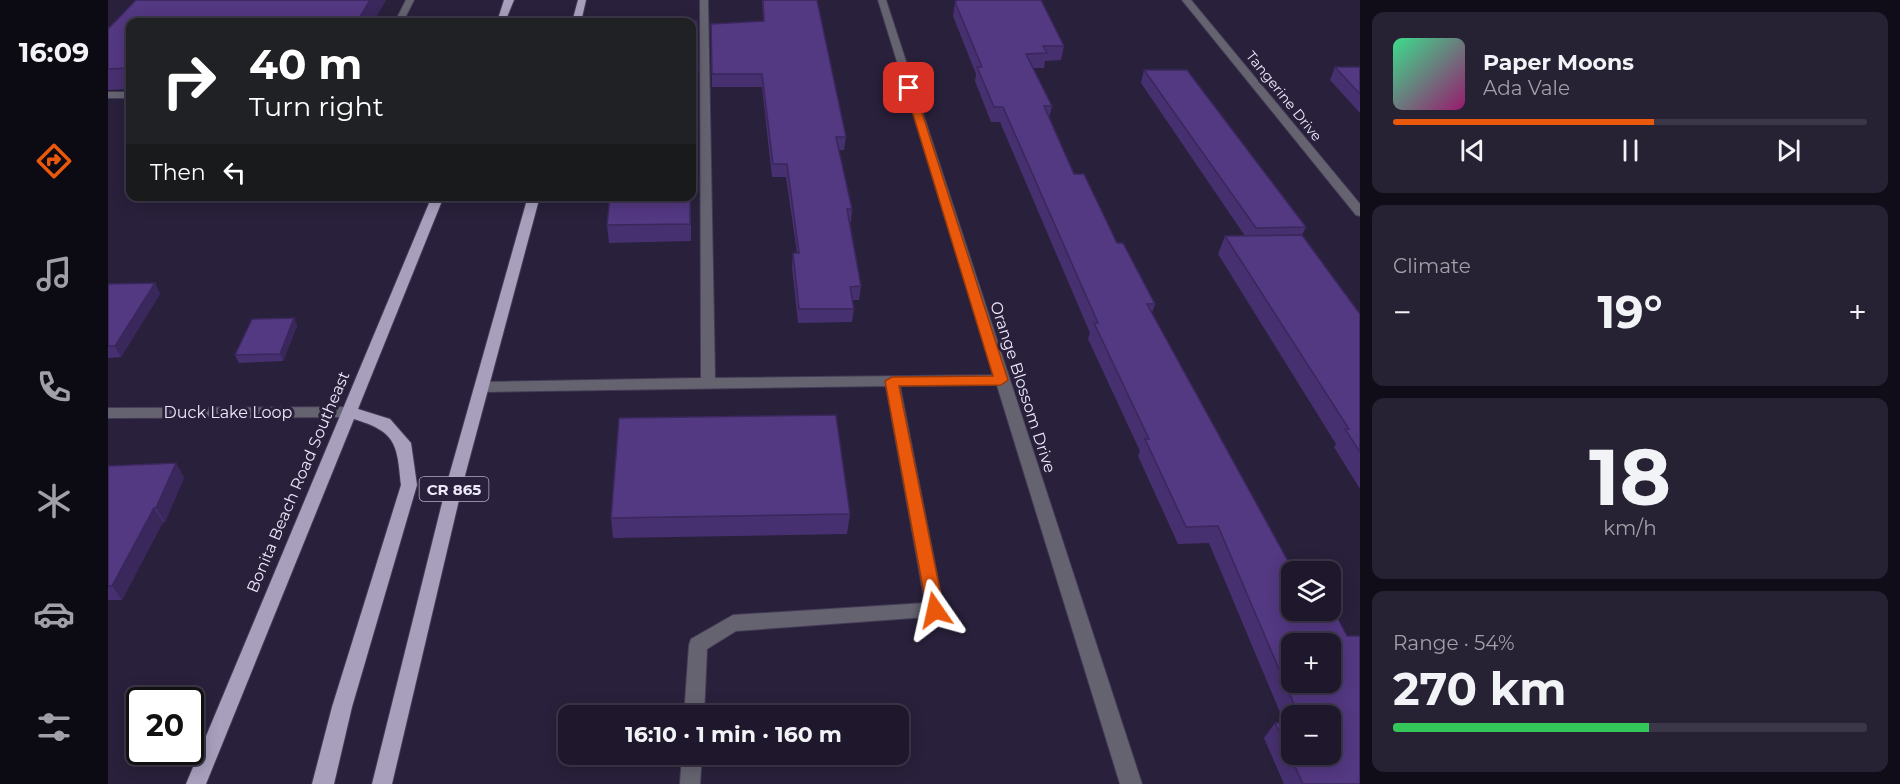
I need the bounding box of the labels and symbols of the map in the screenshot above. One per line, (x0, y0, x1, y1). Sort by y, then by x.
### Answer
street label: Tangerine Drive (1242, 47, 1326, 145)
pin (883, 62, 934, 113)
street label: Orange Blossom Drive (986, 299, 1060, 475)
street label: Bonita Beach Road Southeast (243, 368, 354, 596)
street label: Duck Lake Loop (164, 403, 293, 422)
road number: CR 865 (420, 477, 488, 501)
position arrow (903, 578, 967, 642)
speed limit sign: 20 (126, 687, 204, 765)

